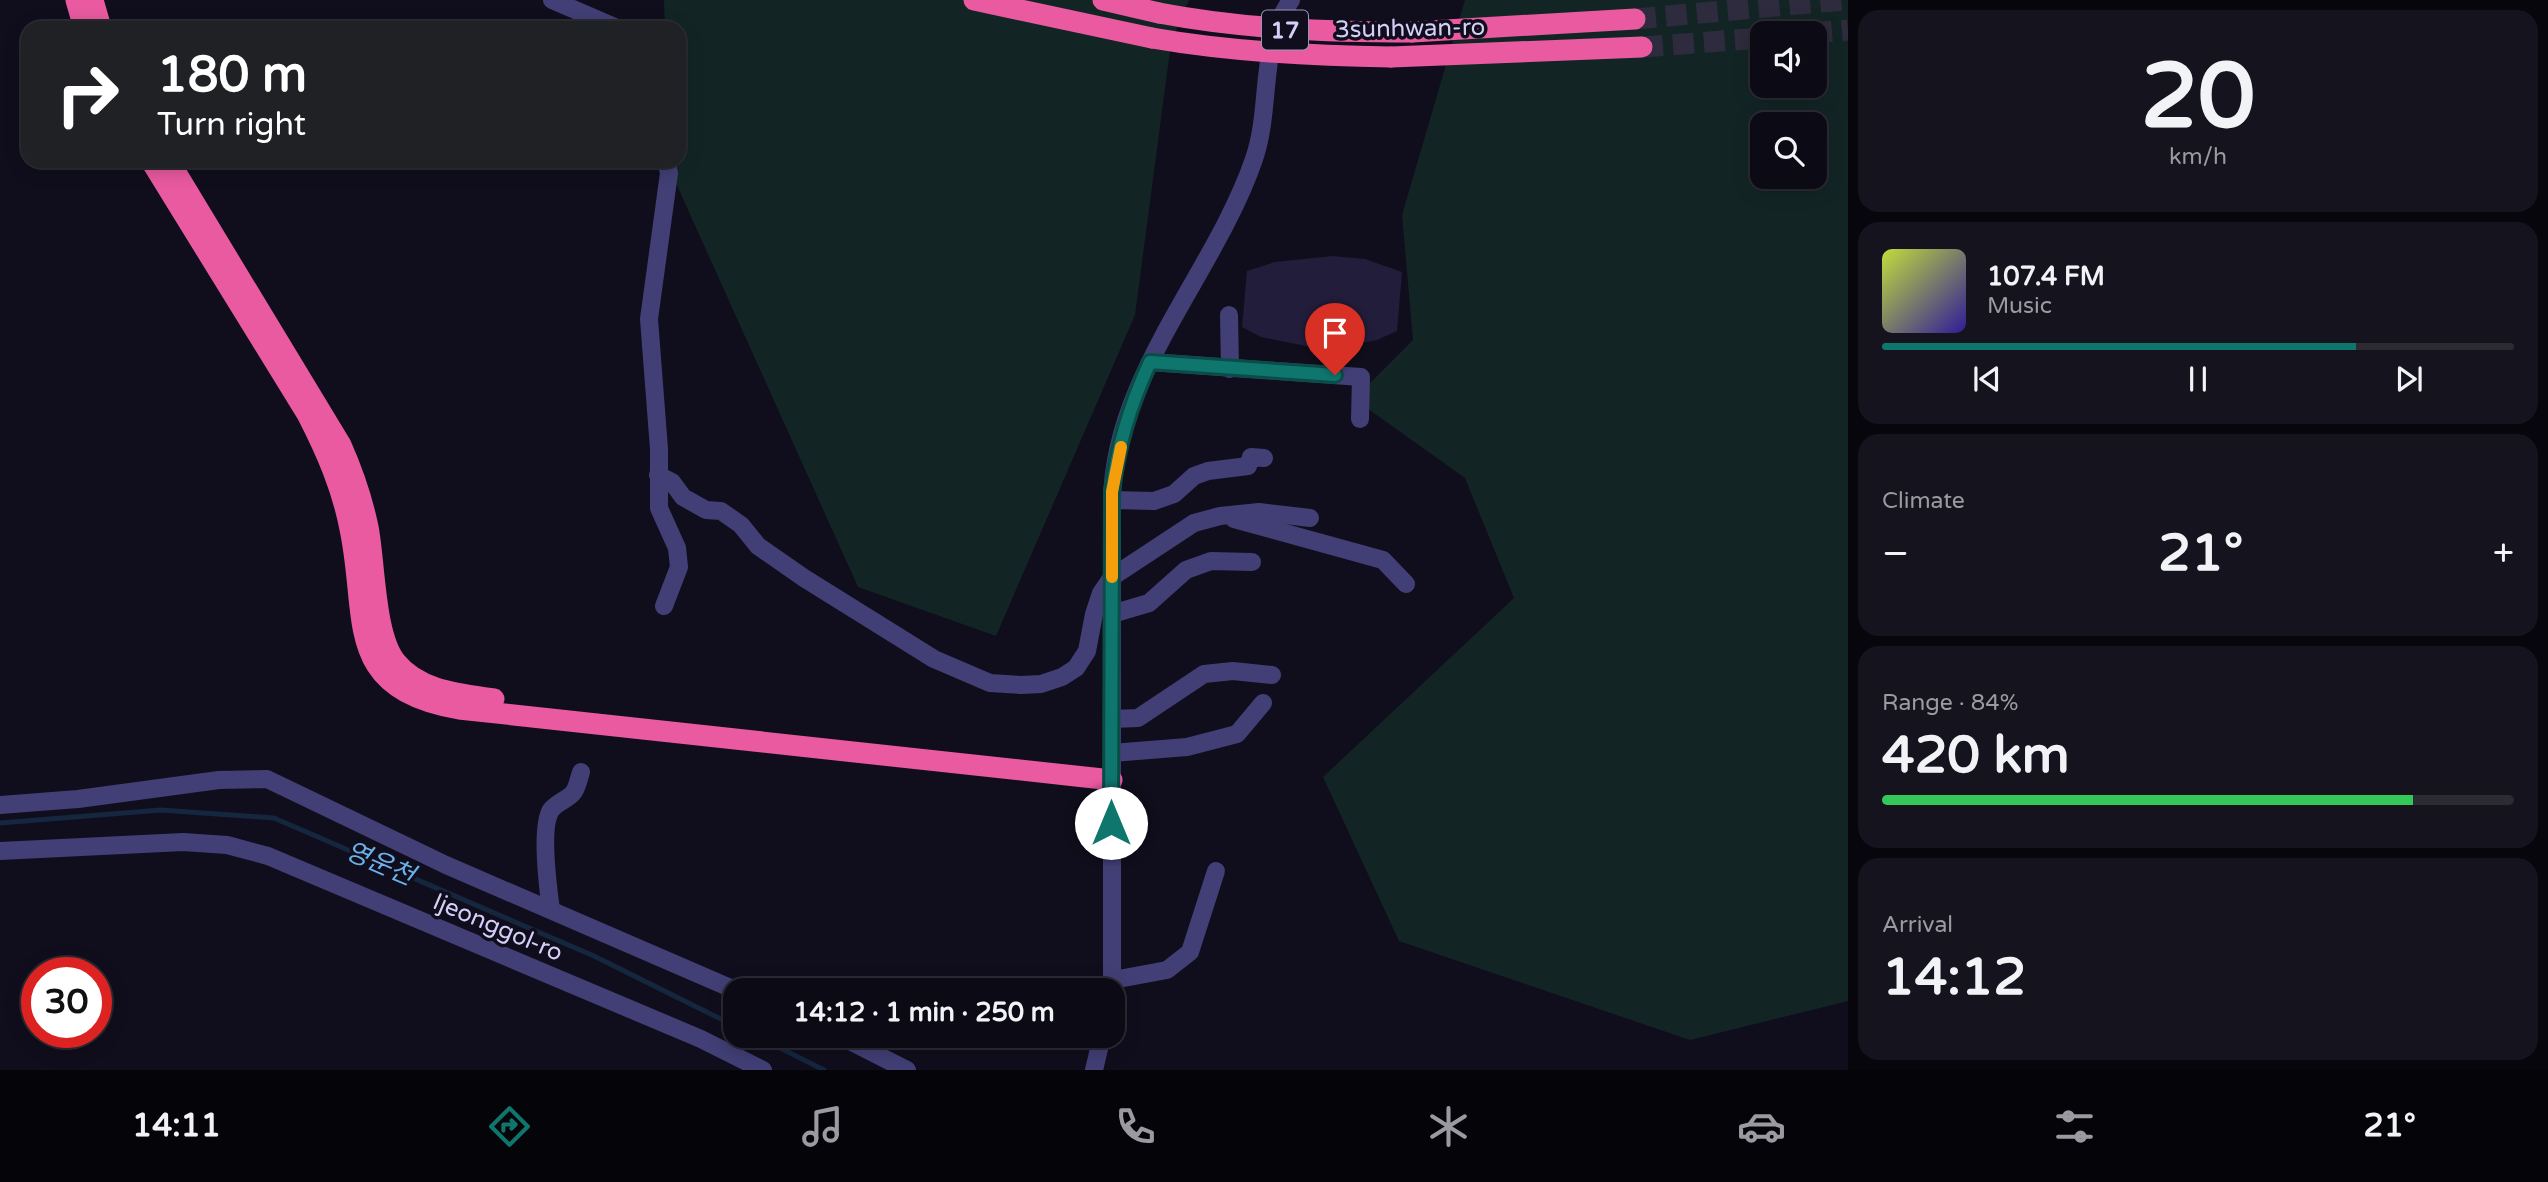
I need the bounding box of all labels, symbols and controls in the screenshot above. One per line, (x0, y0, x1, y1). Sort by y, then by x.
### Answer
road number: 17 (1262, 10, 1308, 50)
street label: 3sunhwan-ro (1335, 13, 1485, 44)
map controls (1750, 21, 1827, 189)
button: sound (1750, 21, 1827, 98)
text: 20 (2141, 42, 2255, 152)
text: 180 m (157, 46, 307, 105)
icon: right (42, 49, 133, 140)
text: Turn right (157, 106, 306, 144)
button: search (1750, 112, 1827, 189)
text: km/h (2169, 143, 2227, 171)
text: 107.4 FM (1987, 261, 2105, 292)
text: Music (1987, 292, 2052, 320)
pin (1305, 303, 1365, 375)
icon: arrive (1316, 314, 1354, 352)
icon: previous (1968, 360, 2006, 398)
icon: pause (2179, 360, 2217, 398)
icon: next (2390, 360, 2428, 398)
text: Climate (1882, 487, 1965, 515)
text: 21° (2158, 522, 2243, 585)
text: − (1882, 531, 1909, 577)
text: + (2493, 531, 2514, 577)
text: Range · 84% (1882, 689, 2018, 717)
text: 420 km (1882, 724, 2070, 787)
position arrow (1074, 786, 1148, 860)
water label: 영운천 (341, 835, 422, 893)
street label: Ijeonggol-ro (429, 887, 567, 968)
text: Arrival (1882, 911, 1953, 939)
text: 14:12 (1882, 946, 2026, 1009)
speed limit sign: 30 (21, 957, 112, 1048)
text: 14:12 · 1 min · 250 m (793, 997, 1055, 1028)
icon: directions (485, 1102, 534, 1151)
icon: music (798, 1102, 847, 1151)
icon: phone (1111, 1102, 1160, 1151)
icon: climate (1424, 1102, 1473, 1151)
icon: car (1737, 1102, 1786, 1151)
icon: filters (2050, 1102, 2099, 1151)
text: 14:11 (132, 1107, 221, 1145)
text: 21° (2364, 1107, 2416, 1145)

